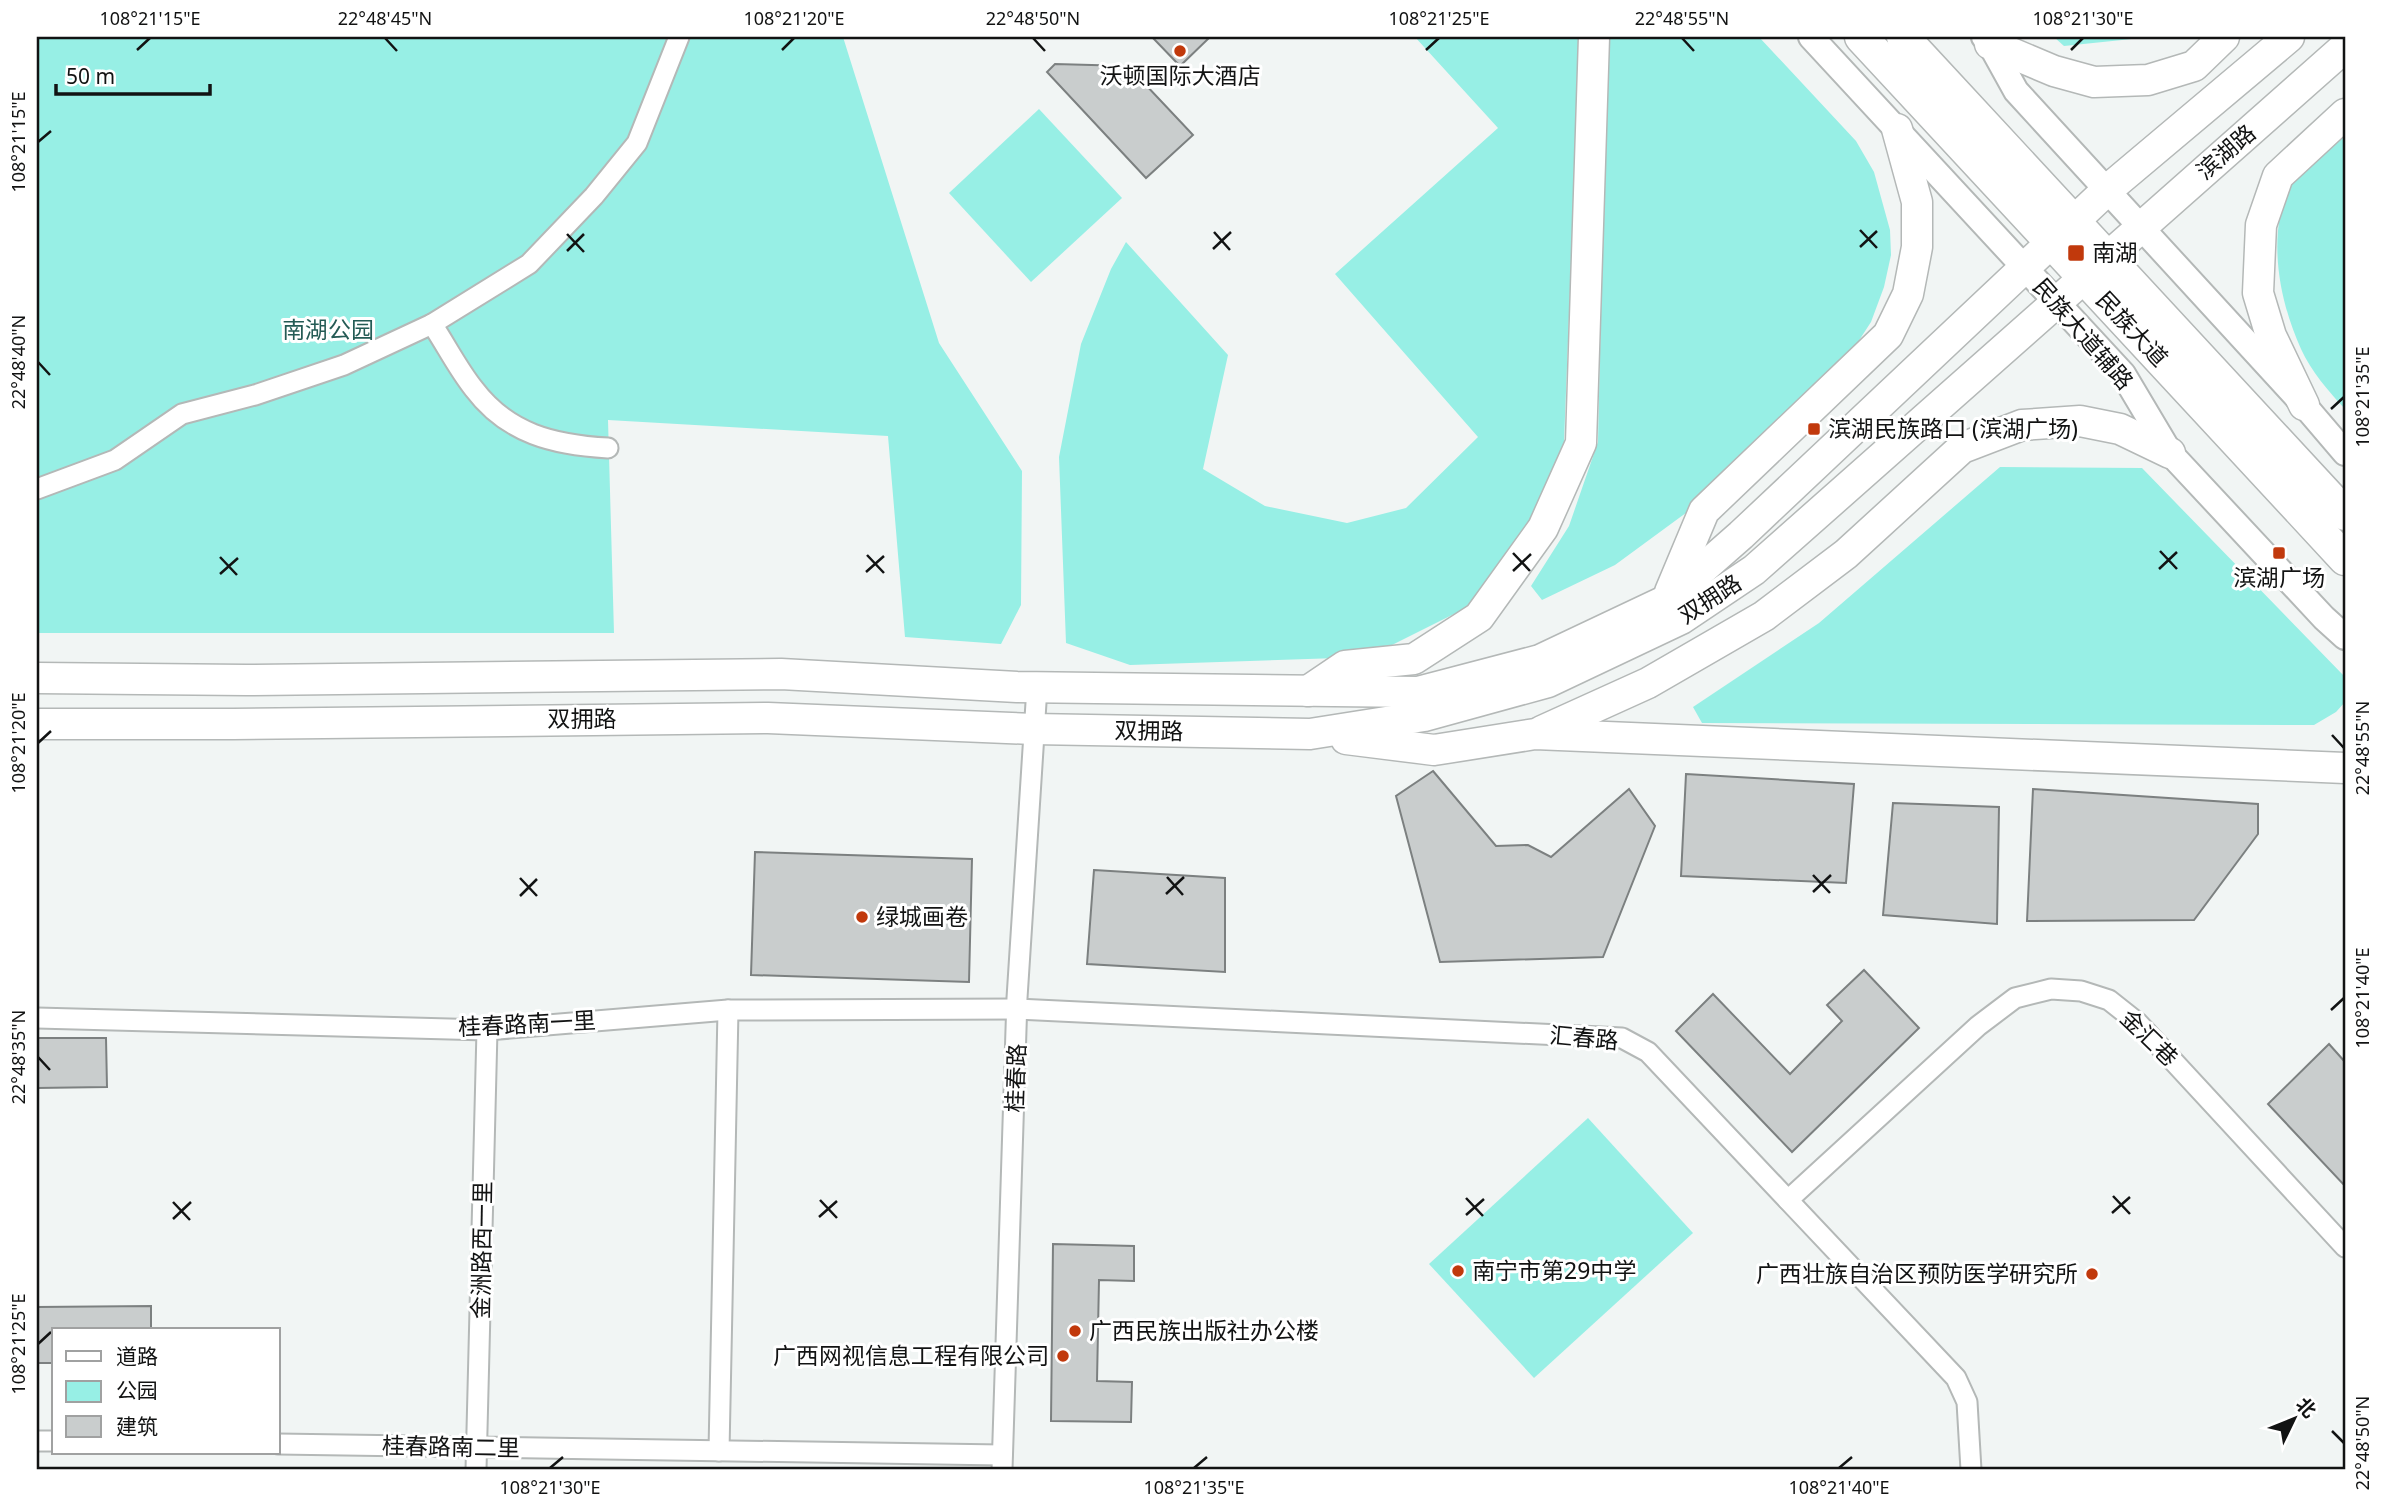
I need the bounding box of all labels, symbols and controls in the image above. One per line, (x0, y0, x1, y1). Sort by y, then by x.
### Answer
text: 108°21'15"E (99, 6, 201, 30)
text: 22°48'45"N (338, 6, 432, 30)
text: 108°21'20"E (743, 6, 845, 30)
text: 22°48'50"N (986, 6, 1080, 30)
text: 108°21'25"E (1388, 6, 1490, 30)
text: 22°48'55"N (1635, 6, 1729, 30)
text: 108°21'30"E (2032, 6, 2134, 30)
marker: 沃顿国际大酒店 (1172, 43, 1188, 59)
scale bar (56, 52, 210, 96)
place label: 沃顿国际大酒店 (1100, 59, 1261, 91)
text: 50 m (66, 62, 115, 90)
text: 108°21'15"E (6, 91, 30, 193)
street label: 滨湖路 (2189, 117, 2262, 186)
place label: 南湖 (2092, 236, 2138, 268)
marker: 南湖 (2066, 243, 2086, 263)
street label: 民族大道辅路 (2026, 271, 2141, 396)
street label: 民族大道 (2090, 284, 2176, 373)
park label: 南湖公园 (282, 313, 374, 345)
text: 22°48'40"N (6, 315, 30, 409)
text: 108°21'35"E (2350, 346, 2374, 448)
place label: 滨湖民族路口 (滨湖广场) (1828, 412, 2078, 444)
marker: 滨湖民族路口 (滨湖广场) (1806, 421, 1822, 437)
marker: 滨湖广场 (2271, 545, 2287, 561)
place label: 滨湖广场 (2233, 561, 2325, 593)
street label: 双拥路 (1672, 566, 1747, 630)
text: 108°21'20"E (6, 692, 30, 794)
text: 22°48'55"N (2350, 701, 2374, 795)
street label: 双拥路 (548, 702, 617, 734)
street label: 双拥路 (1114, 713, 1184, 747)
place label: 绿城画卷 (876, 900, 968, 932)
marker: 绿城画卷 (854, 909, 870, 925)
text: 108°21'40"E (2350, 947, 2374, 1049)
street label: 金汇巷 (2114, 1002, 2186, 1073)
street label: 桂春路南一里 (457, 1003, 597, 1043)
text: 22°48'35"N (6, 1010, 30, 1104)
street label: 汇春路 (1548, 1018, 1620, 1056)
street label: 桂春路 (998, 1043, 1032, 1113)
street label: 金洲路西一里 (464, 1181, 498, 1319)
place label: 南宁市第29中学 (1472, 1254, 1636, 1286)
place label: 广西壮族自治区预防医学研究所 (1756, 1257, 2078, 1289)
marker: 南宁市第29中学 (1450, 1263, 1466, 1279)
marker: 广西壮族自治区预防医学研究所 (2084, 1266, 2100, 1282)
text: 108°21'25"E (6, 1293, 30, 1395)
place label: 广西民族出版社办公楼 (1089, 1314, 1319, 1346)
marker: 广西民族出版社办公楼 (1067, 1323, 1083, 1339)
legend (52, 1328, 280, 1454)
place label: 广西网视信息工程有限公司 (773, 1339, 1049, 1371)
text: 道路 (116, 1342, 158, 1370)
marker: 广西网视信息工程有限公司 (1055, 1348, 1071, 1364)
text: 公园 (116, 1376, 158, 1404)
north arrow (2260, 1384, 2330, 1454)
text: 北 (2290, 1392, 2322, 1423)
text: 22°48'50"N (2350, 1396, 2374, 1490)
text: 建筑 (116, 1412, 158, 1440)
street label: 桂春路南二里 (382, 1429, 520, 1463)
text: 108°21'30"E (499, 1475, 601, 1499)
text: 108°21'35"E (1143, 1475, 1245, 1499)
text: 108°21'40"E (1788, 1475, 1890, 1499)

